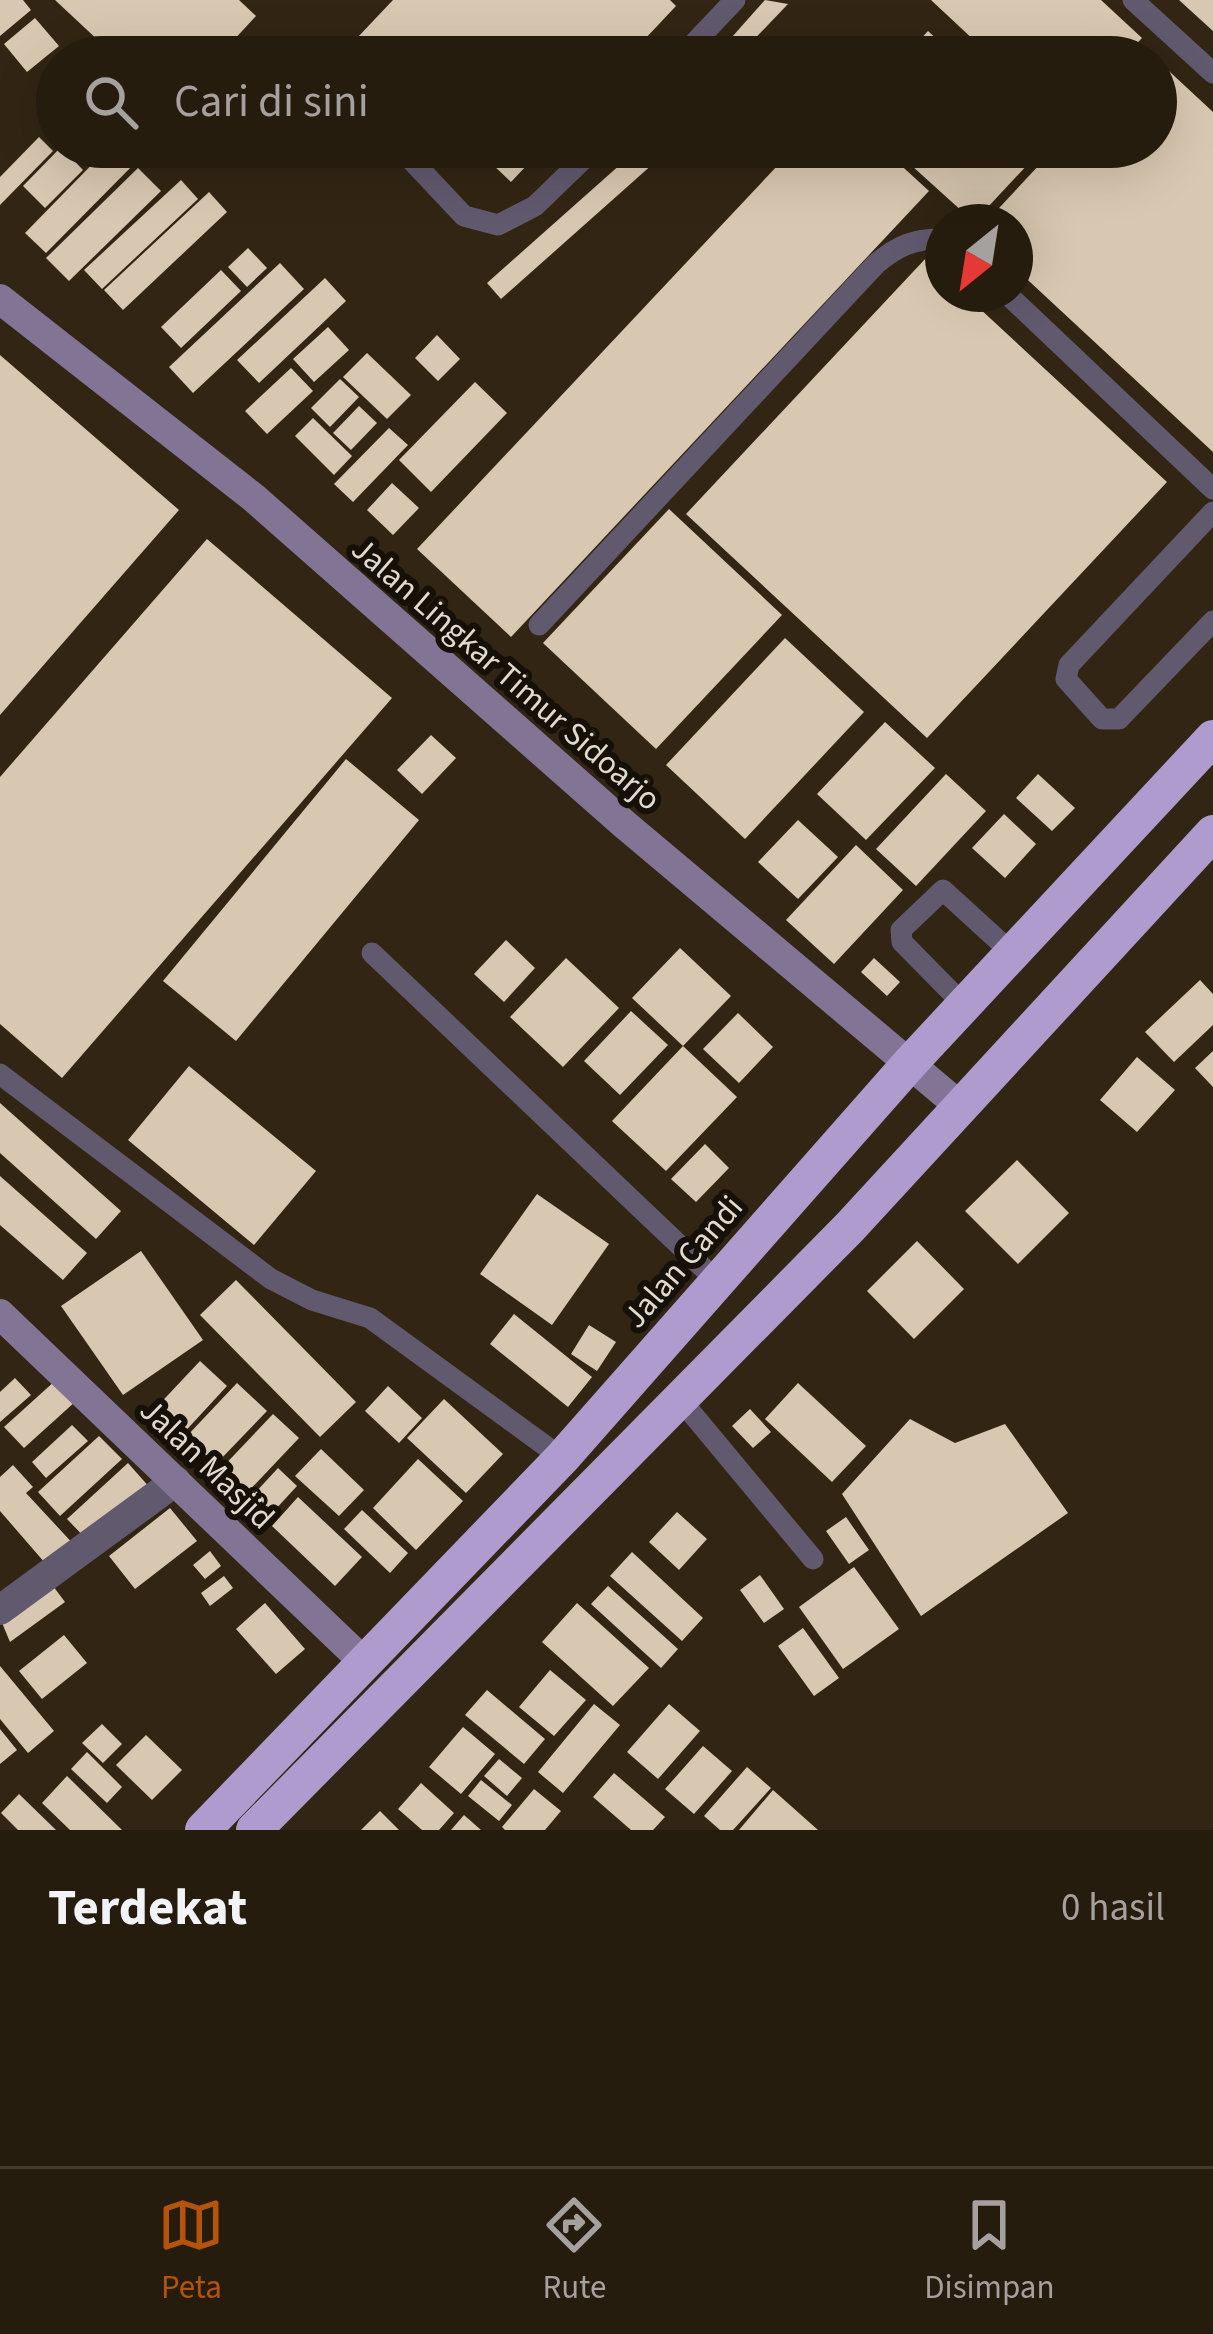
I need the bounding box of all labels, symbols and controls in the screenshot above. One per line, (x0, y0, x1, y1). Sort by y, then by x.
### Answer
search box (36, 36, 1177, 168)
icon: search (78, 69, 144, 135)
text: Cari di sini (174, 70, 369, 134)
north arrow (925, 204, 1033, 312)
street label: Jalan Lingkar Timur Sidoarjo (341, 526, 671, 822)
street label: Jalan Candi (612, 1185, 754, 1339)
street label: Jalan Masjid (129, 1388, 285, 1540)
text: Terdekat (48, 1872, 247, 1944)
text: 0 hasil (1061, 1880, 1165, 1936)
tab: Peta (158, 2192, 224, 2311)
tab: Rute (541, 2192, 607, 2311)
tab: Disimpan (924, 2192, 1055, 2311)

